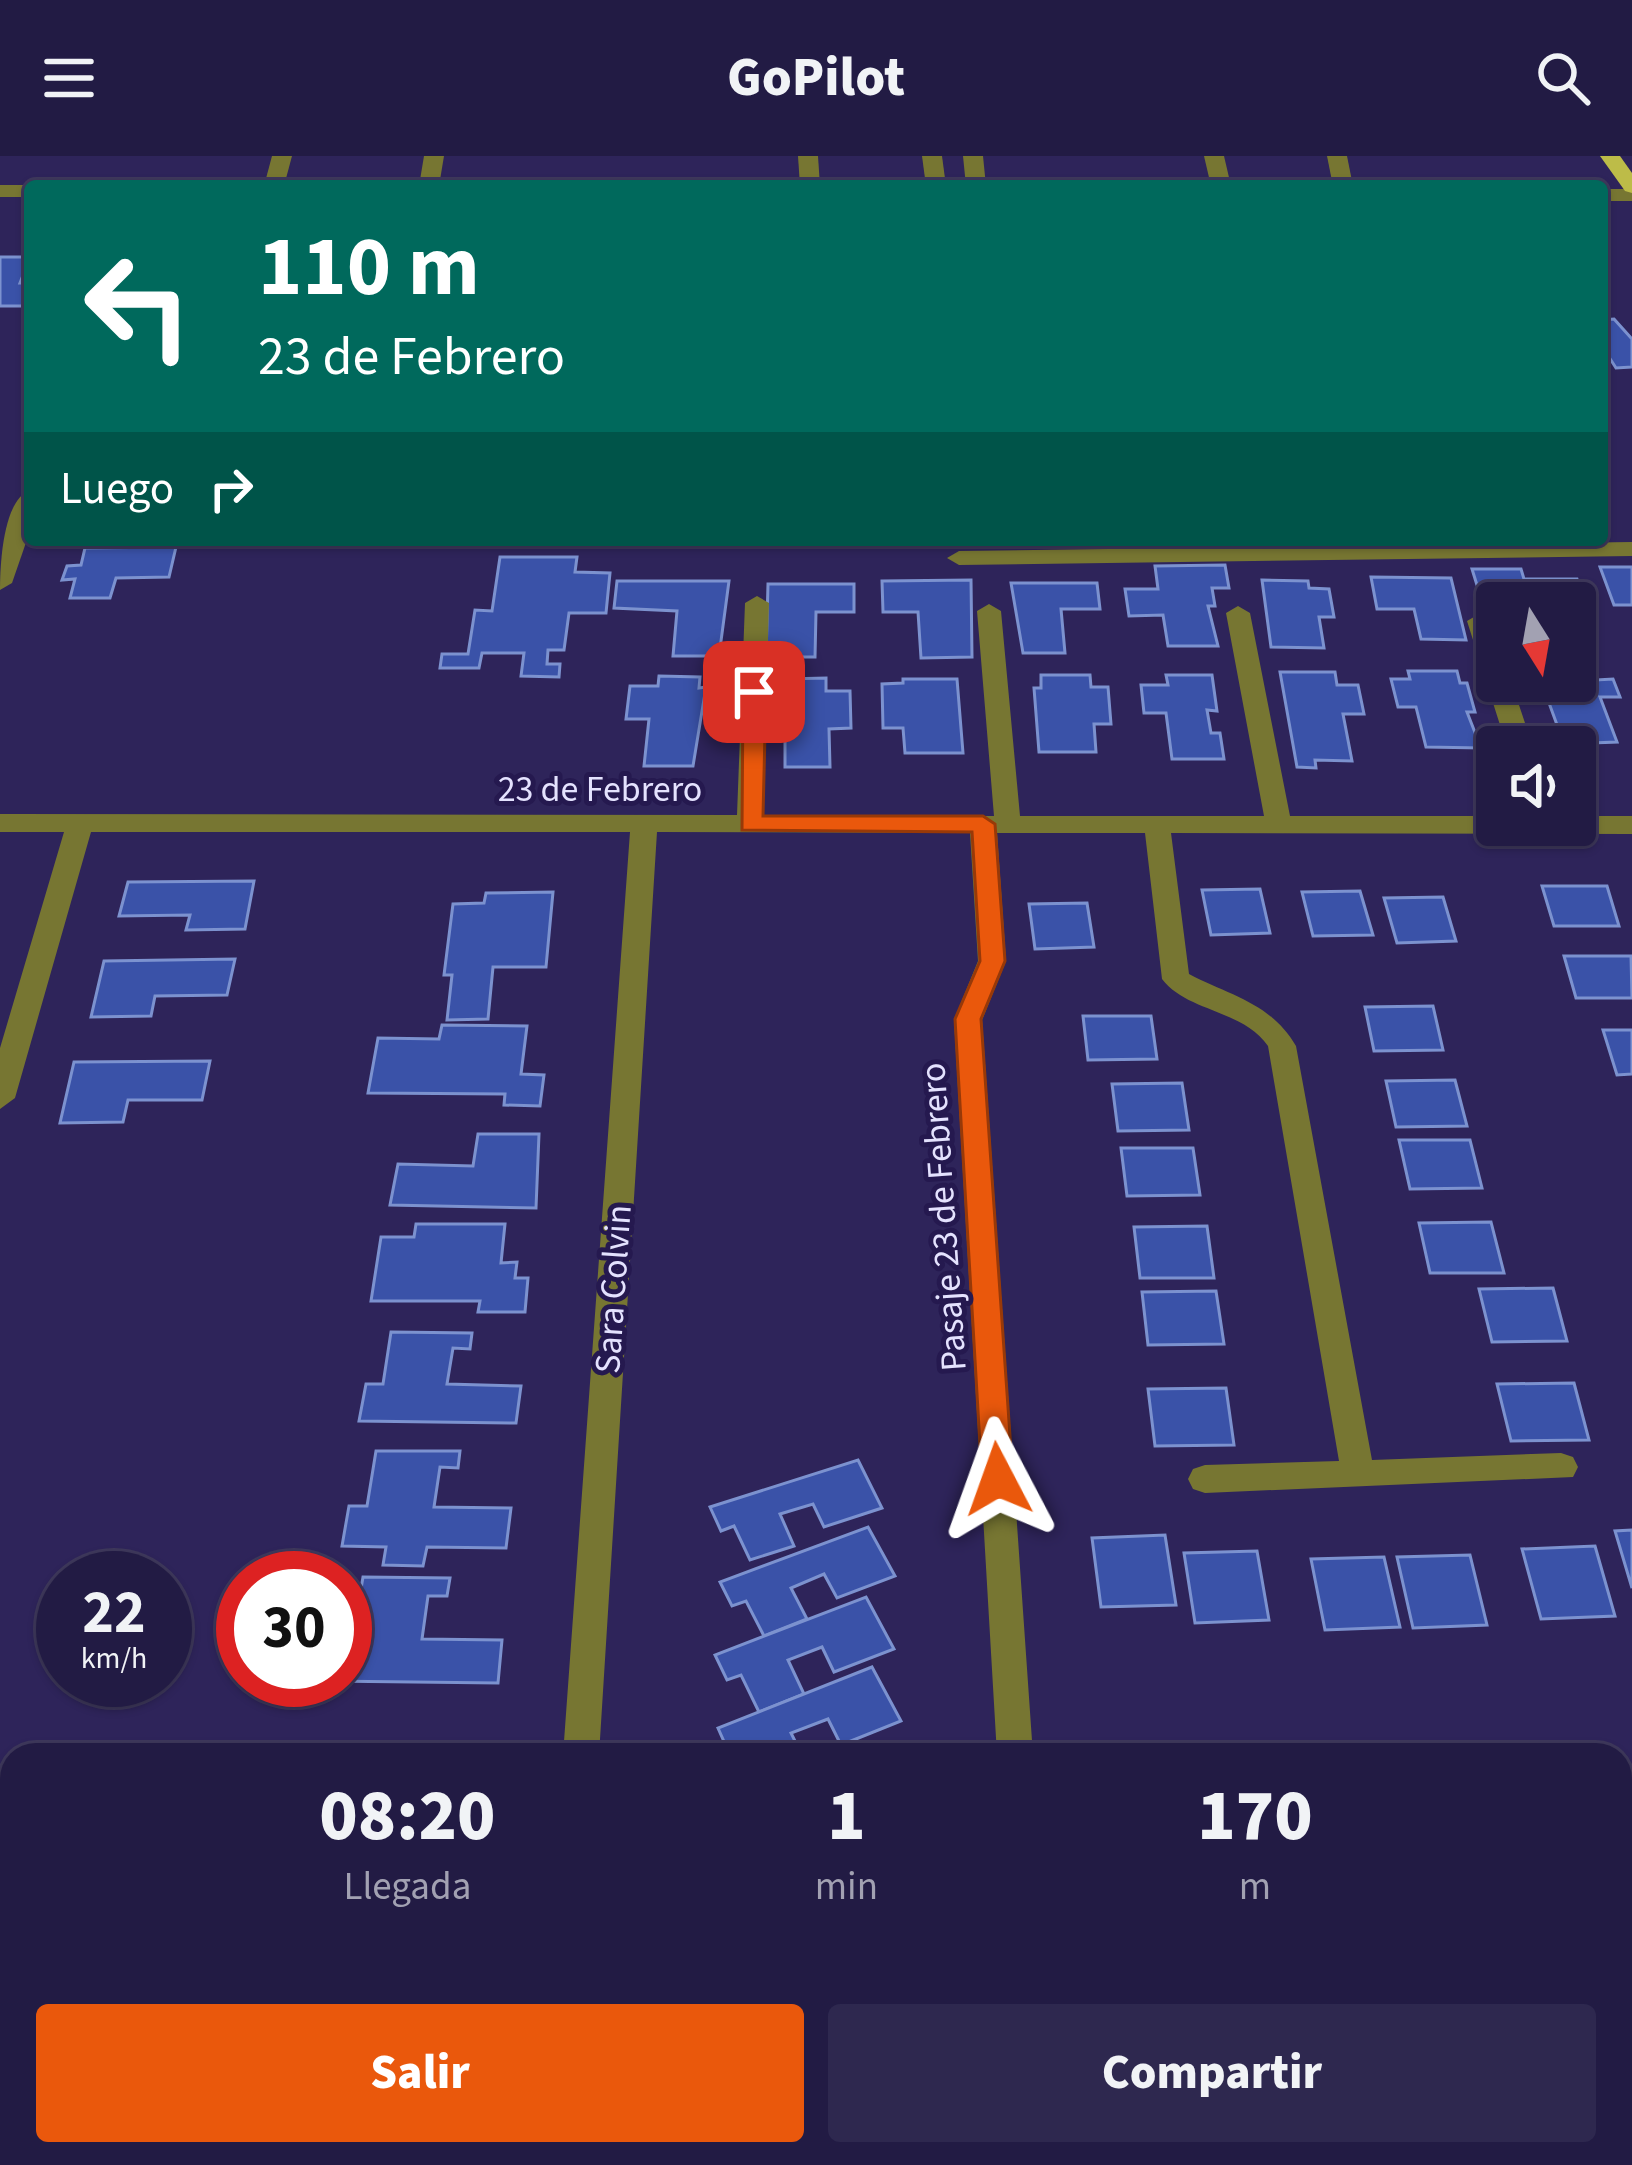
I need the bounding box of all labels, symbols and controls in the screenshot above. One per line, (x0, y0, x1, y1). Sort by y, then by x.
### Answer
text: GoPilot (727, 40, 905, 117)
icon: menu (36, 45, 102, 111)
icon: search (1530, 45, 1596, 111)
text: 110 m (258, 208, 480, 328)
icon: left (60, 228, 216, 384)
text: 23 de Febrero (258, 319, 565, 396)
icon: right (198, 456, 264, 522)
text: Luego (60, 457, 174, 521)
north arrow (1476, 582, 1596, 702)
map controls (1476, 582, 1596, 846)
pin (703, 641, 805, 743)
icon: arrive (721, 659, 787, 725)
button: sound (1476, 726, 1596, 846)
street label: 23 de Febrero (498, 764, 702, 815)
street label: Pasaje 23 de Febrero (907, 1061, 980, 1373)
street label: Sara Colvin (582, 1203, 645, 1375)
position arrow (935, 1416, 1061, 1542)
speed limit sign: 30 (216, 1551, 372, 1707)
text: 22 (82, 1571, 146, 1656)
text: km/h (81, 1637, 147, 1680)
text: 08:20 (319, 1765, 495, 1868)
text: 1 (827, 1765, 866, 1868)
text: 170 (1197, 1765, 1313, 1868)
text: Llegada (343, 1859, 471, 1915)
text: min (815, 1859, 878, 1915)
text: m (1239, 1859, 1271, 1915)
button: Salir (36, 2004, 804, 2142)
button: Compartir (828, 2004, 1596, 2142)

